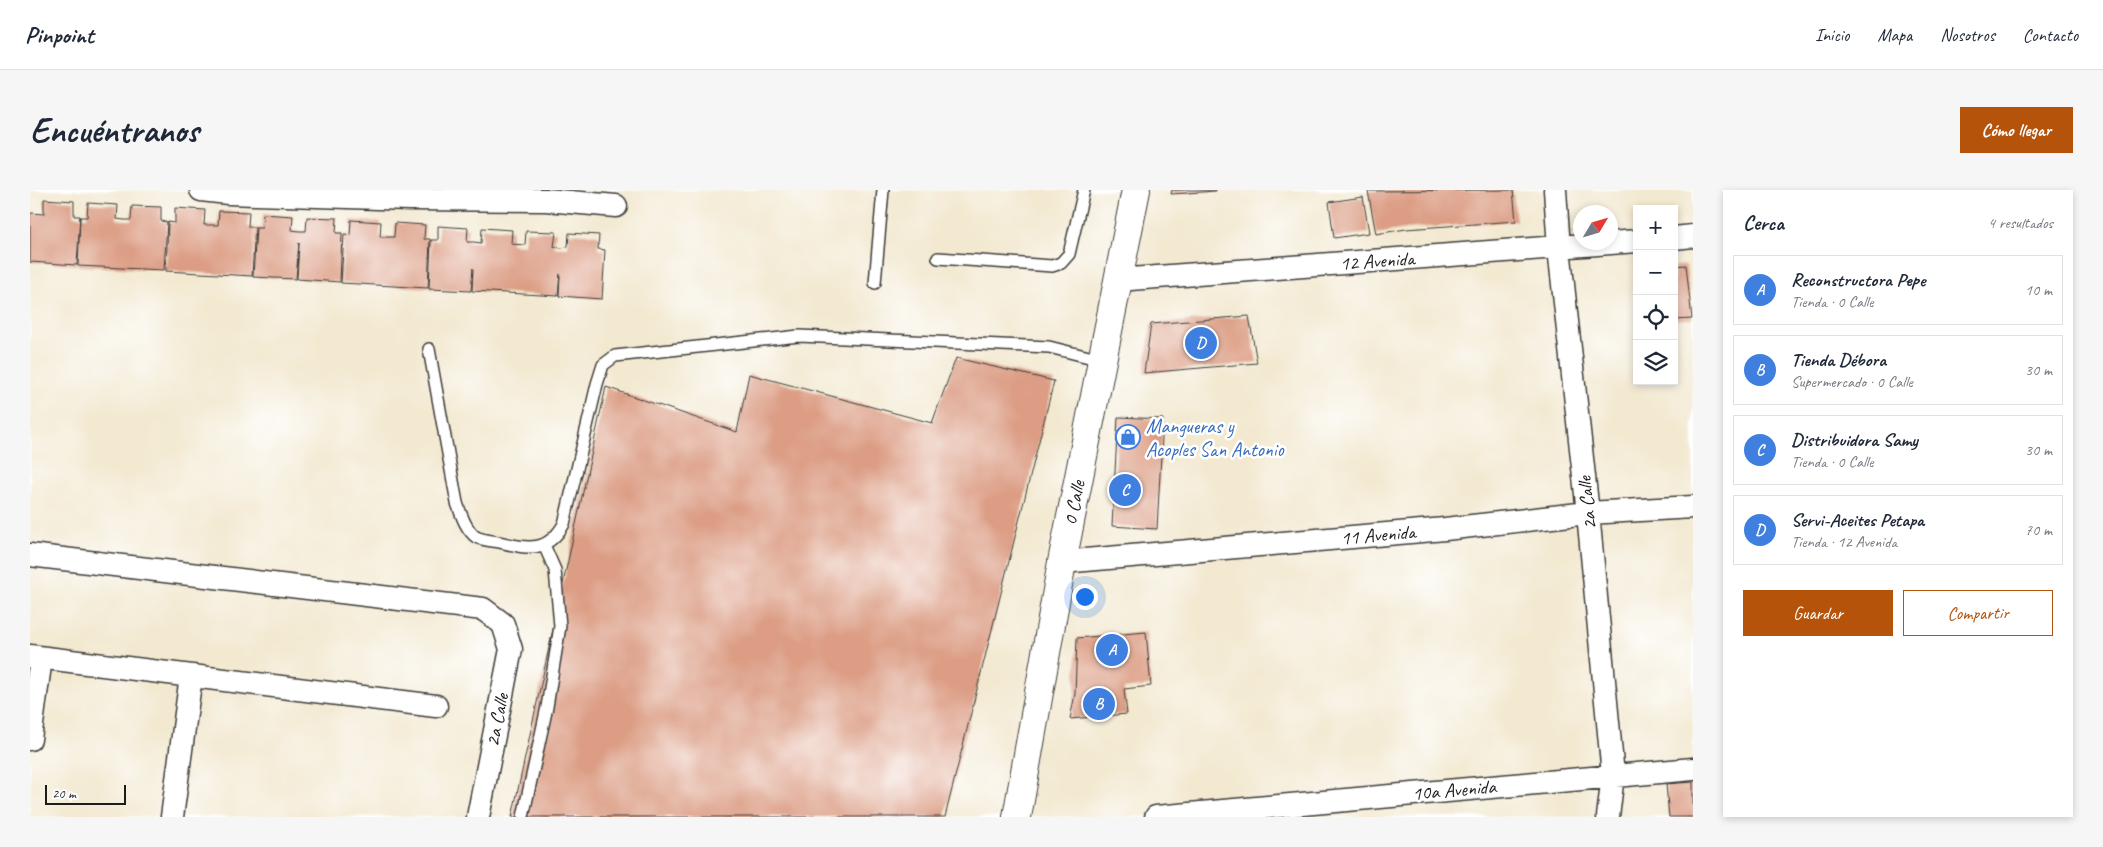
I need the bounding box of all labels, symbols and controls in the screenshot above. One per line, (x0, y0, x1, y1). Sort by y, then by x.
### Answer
text: Pinpoint (25, 20, 94, 50)
text: Inicio (1815, 24, 1849, 46)
text: Mapa (1877, 24, 1912, 46)
text: Nosotros (1940, 24, 1995, 46)
text: Contacto (2023, 24, 2078, 46)
button: Cómo llegar (1960, 107, 2073, 153)
text: Encuéntranos (30, 108, 199, 153)
north arrow (1573, 205, 1618, 250)
map controls (1633, 205, 1678, 385)
button: + (1633, 205, 1678, 250)
text: Cerca (1743, 210, 1784, 236)
text: 4 resultados (1988, 213, 2053, 233)
street label: 12 Avenida (1339, 246, 1417, 276)
button: − (1633, 250, 1678, 295)
text: Reconstructora Pepe (1791, 268, 1925, 292)
text: A (1756, 280, 1764, 300)
text: 10 m (2025, 280, 2052, 300)
text: Tienda · 0 Calle (1791, 292, 1874, 312)
button: locate (1633, 295, 1678, 340)
pin: D (1185, 324, 1217, 362)
button: layers (1633, 340, 1678, 385)
text: Tienda Débora (1791, 348, 1886, 372)
text: B (1756, 360, 1764, 380)
text: 30 m (2025, 360, 2052, 380)
text: Supermercado · 0 Calle (1791, 372, 1913, 392)
place label: Mangueras y Acoples San Antonio (1146, 414, 1285, 462)
shop icon: Mangueras y Acoples San Antonio (1115, 424, 1141, 450)
text: Distribuidora Samy (1791, 428, 1918, 452)
text: C (1756, 440, 1764, 460)
text: 30 m (2025, 440, 2052, 460)
text: Tienda · 0 Calle (1791, 452, 1874, 472)
pin: C (1109, 471, 1141, 509)
street label: 2a Calle (1572, 474, 1602, 531)
street label: 0 Calle (1057, 477, 1091, 528)
text: Servi-Aceites Petapa (1791, 508, 1924, 532)
street label: 11 Avenida (1340, 519, 1418, 551)
text: D (1755, 520, 1765, 540)
text: 70 m (2025, 520, 2052, 540)
text: Tienda · 12 Avenida (1791, 532, 1897, 552)
your location (1072, 584, 1098, 610)
button: Guardar (1743, 590, 1893, 636)
button: Compartir (1903, 590, 2053, 636)
pin: A (1096, 631, 1128, 669)
pin: B (1083, 685, 1115, 723)
street label: 2a Calle (480, 690, 515, 749)
street label: 10a Avenida (1411, 774, 1498, 806)
scale bar (45, 782, 126, 805)
text: 20 m (52, 785, 76, 802)

